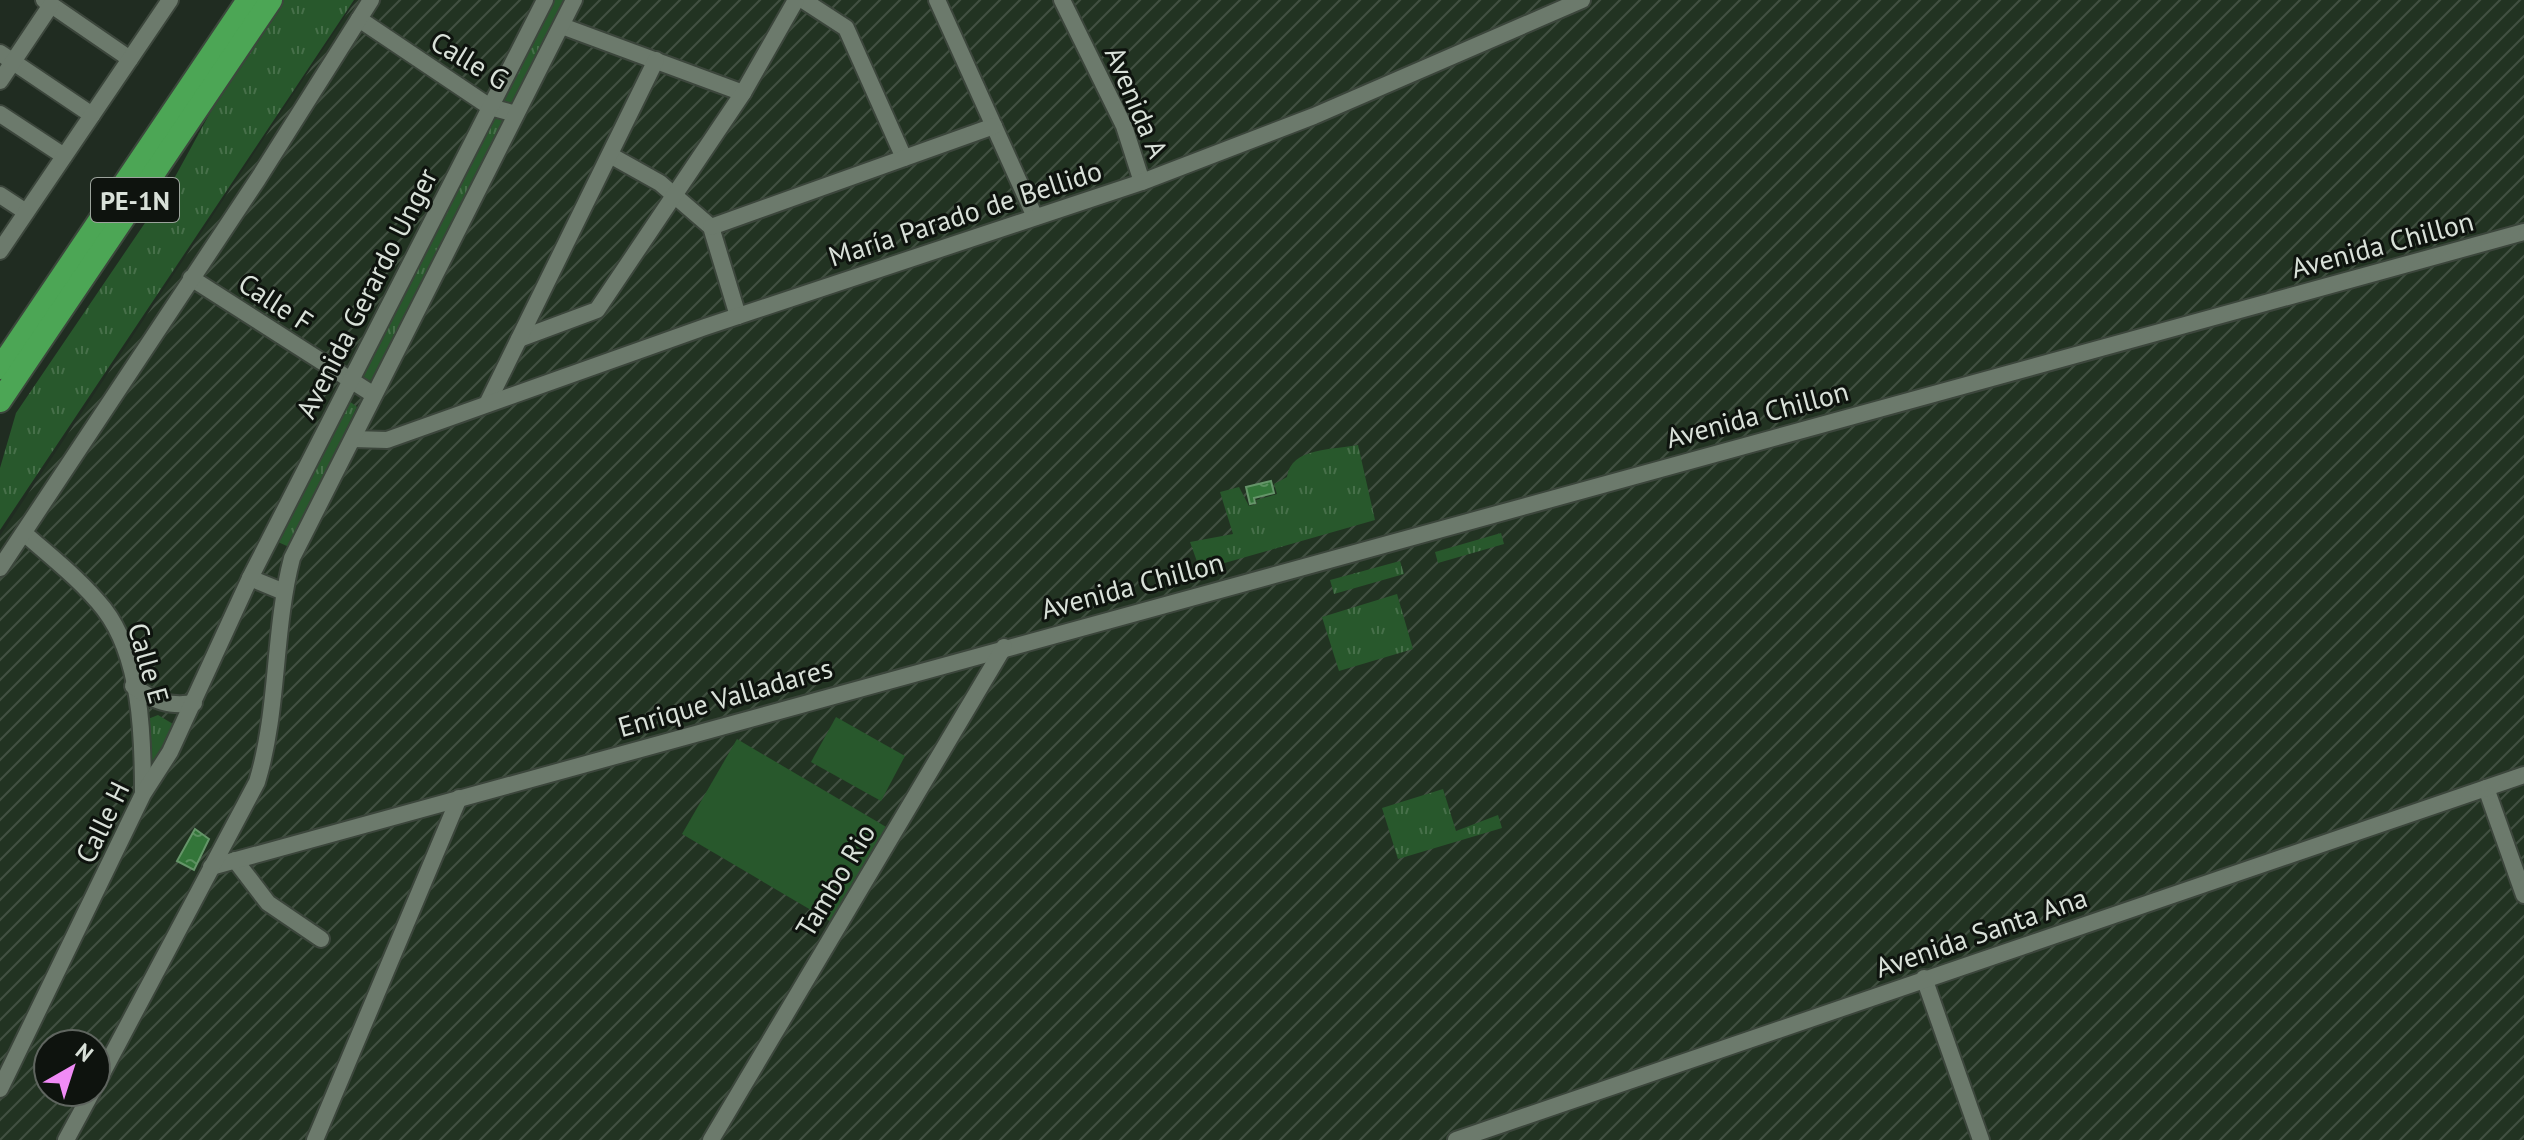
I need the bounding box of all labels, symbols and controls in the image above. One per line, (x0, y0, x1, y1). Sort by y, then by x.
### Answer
street label: Calle G (424, 22, 516, 98)
street label: Avenida A (1097, 41, 1177, 164)
street label: María Parado de Bellido (824, 151, 1106, 275)
street label: Avenida Gerardo Unger (287, 161, 445, 424)
road number: PE-1N (91, 178, 179, 222)
street label: Avenida Chillon (2287, 202, 2477, 286)
street label: Calle F (232, 264, 320, 340)
street label: Avenida Chillon (1662, 372, 1852, 456)
street label: Avenida Chillon (1037, 543, 1227, 627)
street label: Calle E (120, 618, 178, 708)
street label: Enrique Valladares (613, 649, 837, 745)
street label: Calle H (66, 775, 138, 869)
street label: Tambo Rio (787, 816, 883, 944)
street label: Avenida Santa Ana (1870, 878, 2092, 986)
north arrow (32, 1028, 112, 1108)
text: N (70, 1037, 99, 1068)

